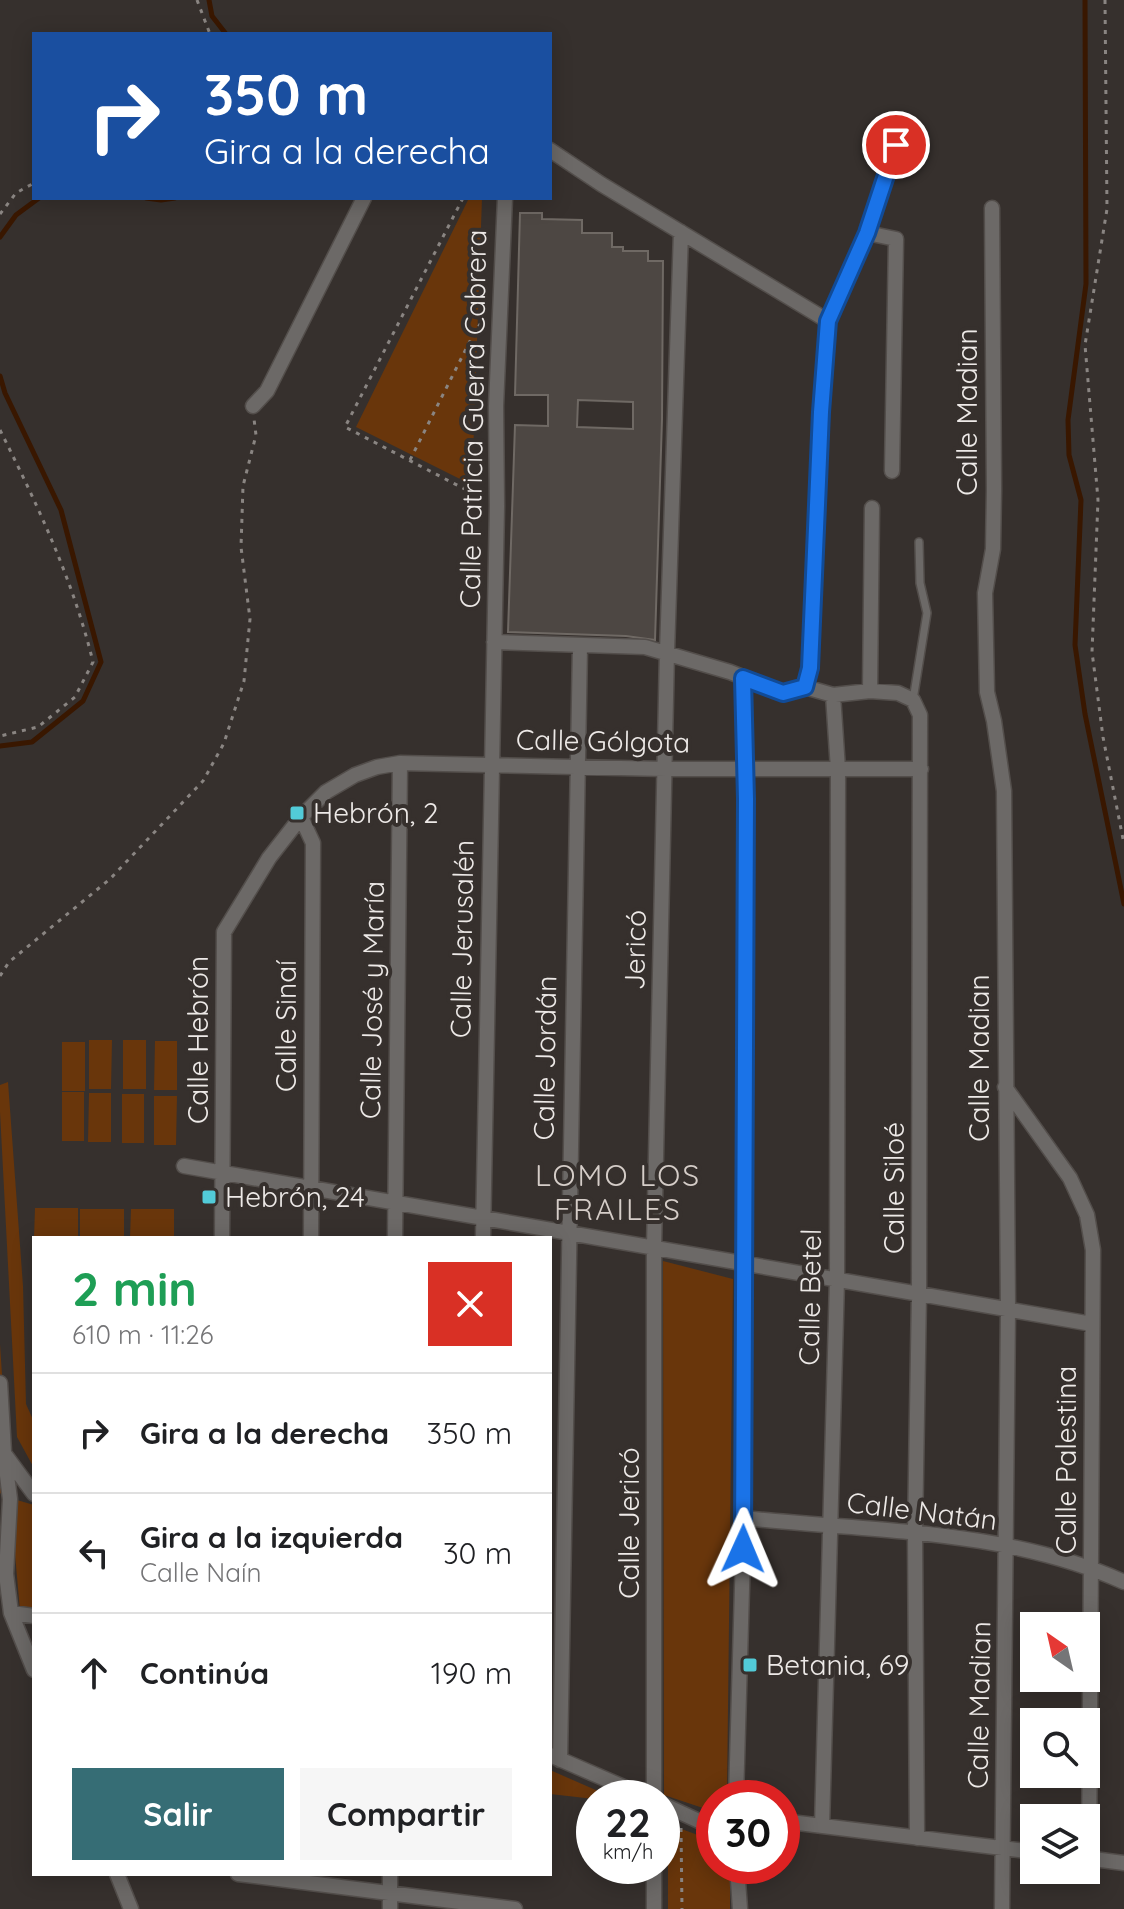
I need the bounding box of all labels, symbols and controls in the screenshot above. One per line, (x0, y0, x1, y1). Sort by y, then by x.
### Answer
text: 350 m (204, 59, 368, 129)
icon: right (72, 64, 176, 168)
pin (862, 111, 930, 179)
icon: arrive (874, 123, 918, 167)
text: Gira a la derecha (204, 128, 490, 173)
street label: Calle Patricia Guerra Cabrera (452, 229, 493, 609)
street label: Calle Madian (949, 328, 984, 496)
street label: Calle Gólgota (516, 721, 690, 760)
place label: Hebrón, 2 (313, 795, 438, 830)
marker: Hebrón, 2 (288, 804, 306, 822)
street label: Calle Jerusalén (442, 840, 481, 1038)
street label: Calle José y María (352, 881, 391, 1119)
street label: Jericó (616, 910, 653, 990)
street label: Calle Hebrón (180, 956, 215, 1124)
street label: Calle Sinaí (268, 960, 303, 1092)
street label: Calle Madian (961, 974, 996, 1142)
street label: Calle Jordán (526, 975, 563, 1141)
street label: Calle Siloé (876, 1122, 911, 1254)
district label: LOMO LOS FRAILES (535, 1156, 701, 1228)
place label: Hebrón, 24 (225, 1179, 365, 1214)
marker: Hebrón, 24 (200, 1188, 218, 1206)
street label: Calle Betel (791, 1228, 828, 1366)
text: 2 min (72, 1258, 197, 1318)
button: close (428, 1262, 512, 1346)
text: 610 m · 11:26 (72, 1318, 214, 1351)
street label: Calle Palestina (1048, 1366, 1083, 1554)
icon: right (72, 1411, 116, 1455)
text: Gira a la derecha (140, 1414, 389, 1452)
text: 350 m (427, 1414, 512, 1452)
street label: Calle Jericó (611, 1447, 646, 1599)
street label: Calle Natán (845, 1484, 999, 1537)
position arrow (701, 1507, 785, 1591)
text: Gira a la izquierda (140, 1518, 403, 1556)
icon: left (72, 1531, 116, 1575)
text: 30 m (443, 1534, 512, 1572)
text: Calle Naín (140, 1556, 262, 1589)
north arrow (1020, 1612, 1100, 1692)
map controls (1020, 1612, 1100, 1884)
street label: Calle Madian (960, 1621, 997, 1789)
place label: Betania, 69 (766, 1647, 909, 1682)
icon: ahead (72, 1651, 116, 1695)
text: Continúa (140, 1654, 269, 1692)
text: 190 m (431, 1654, 512, 1692)
marker: Betania, 69 (741, 1656, 759, 1674)
button: search (1020, 1708, 1100, 1788)
button: Salir (72, 1768, 284, 1860)
button: Compartir (300, 1768, 512, 1860)
speed limit sign: 30 (696, 1780, 800, 1884)
text: 22 (605, 1797, 651, 1847)
button: layers (1020, 1804, 1100, 1884)
text: km/h (603, 1839, 653, 1864)

